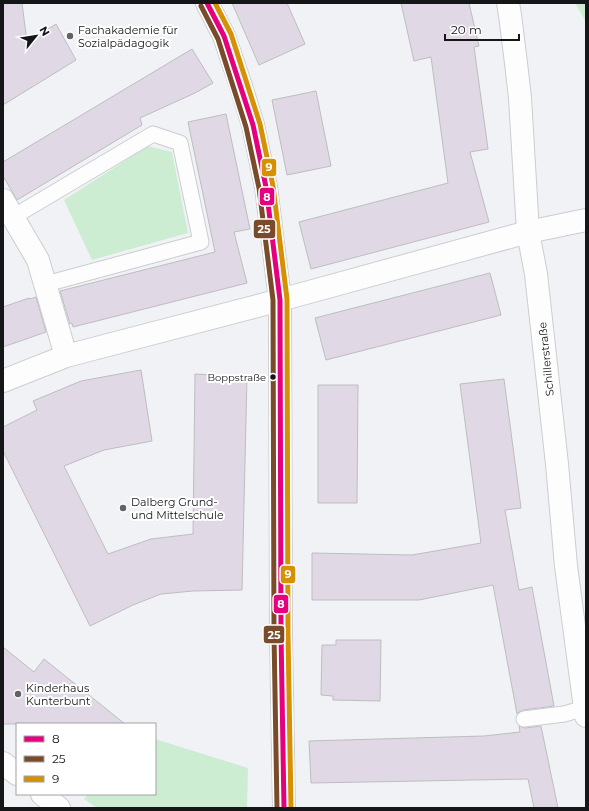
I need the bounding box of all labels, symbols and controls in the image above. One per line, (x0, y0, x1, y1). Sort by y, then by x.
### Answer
north arrow (16, 16, 56, 56)
scale bar (445, 16, 519, 42)
text: 20 m (451, 22, 482, 37)
place label: Fachakademie für Sozialpädagogik (78, 23, 178, 50)
text: N (36, 24, 53, 38)
marker: Fachakademie für Sozialpädagogik (65, 31, 75, 41)
line badge: 9 (261, 158, 277, 177)
text: 9 (265, 160, 273, 174)
line badge: 8 (259, 187, 275, 206)
text: 8 (263, 190, 271, 204)
line badge: 25 (253, 219, 276, 239)
text: 25 (257, 222, 271, 236)
street label: Schillerstraße (535, 321, 557, 397)
place label: Boppstraße (207, 371, 266, 384)
marker: Boppstraße (268, 372, 278, 382)
place label: Dalberg Grund- und Mittelschule (131, 495, 224, 522)
marker: Dalberg Grund- und Mittelschule (118, 503, 128, 513)
line badge: 9 (280, 565, 296, 584)
text: 9 (284, 567, 292, 581)
line badge: 8 (273, 594, 289, 614)
text: 8 (277, 597, 285, 611)
line badge: 25 (263, 625, 285, 644)
text: 25 (267, 628, 281, 642)
place label: Kinderhaus Kunterbunt (26, 681, 91, 708)
marker: Kinderhaus Kunterbunt (13, 689, 23, 699)
legend (16, 723, 156, 795)
text: 8 (52, 731, 60, 746)
text: 25 (52, 751, 66, 766)
text: 9 (52, 771, 59, 786)

